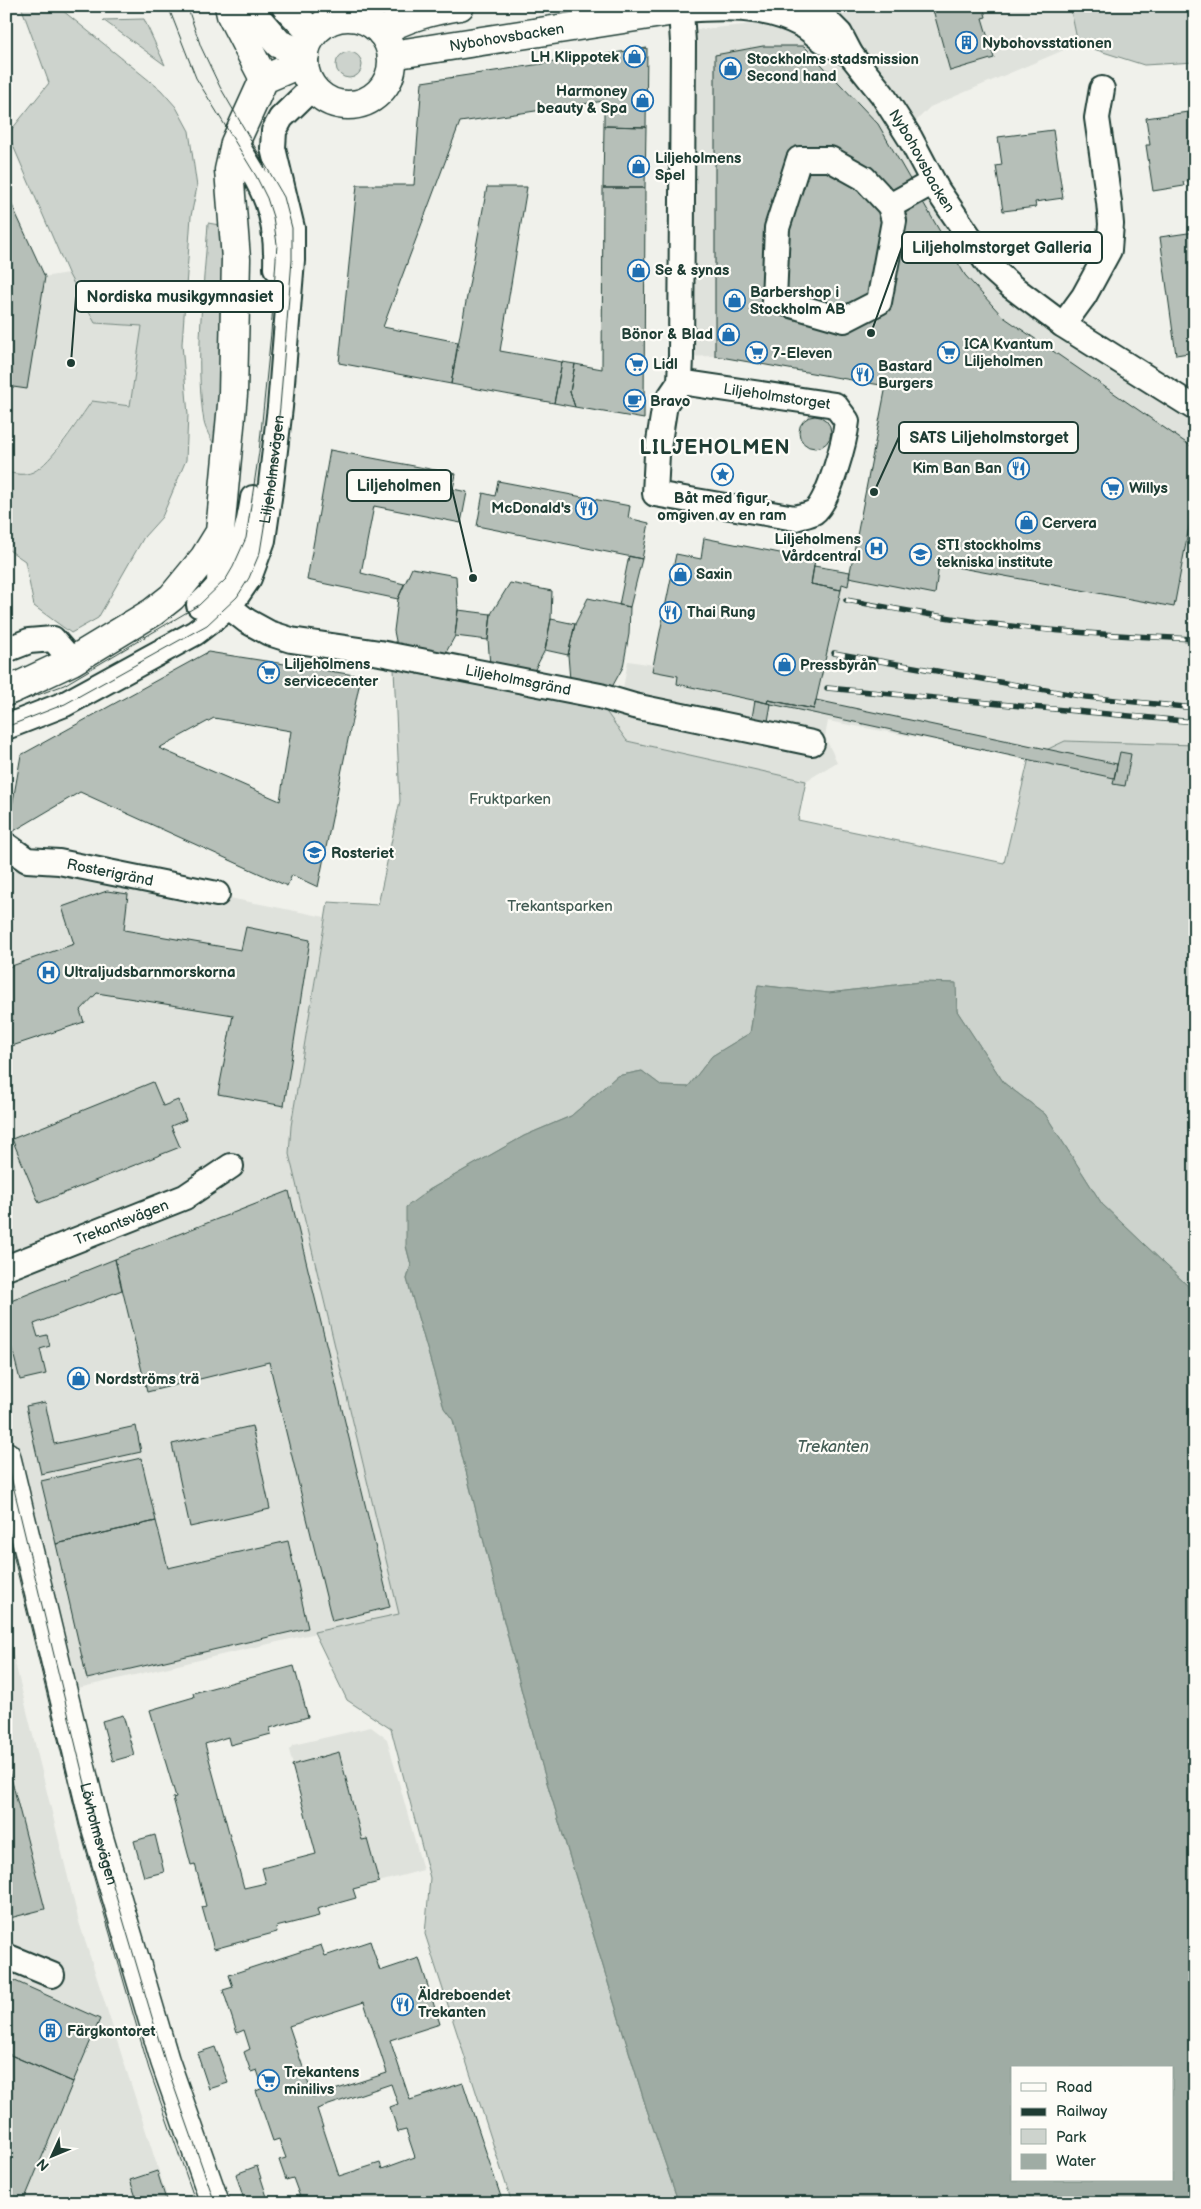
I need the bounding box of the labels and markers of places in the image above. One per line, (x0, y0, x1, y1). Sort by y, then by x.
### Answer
building icon: Nybohovsstationen (954, 31, 978, 55)
place label: Nybohovsstationen (982, 34, 1112, 53)
shop icon: LH Klippotek (623, 45, 647, 69)
place label: LH Klippotek (531, 48, 619, 67)
place label: Stockholms stadsmission Second hand (747, 50, 919, 86)
shop icon: Stockholms stadsmission Second hand (719, 56, 743, 80)
place label: Harmoney beauty & Spa (537, 82, 627, 118)
shop icon: Harmoney beauty & Spa (631, 88, 655, 112)
place label: Liljeholmens Spel (655, 149, 741, 185)
shop icon: Liljeholmens Spel (627, 155, 651, 179)
callout: Liljeholmstorget Galleria (902, 232, 1102, 263)
shop icon: Se & synas (627, 258, 651, 282)
place label: Se & synas (655, 261, 729, 280)
callout: Nordiska musikgymnasiet (76, 281, 283, 312)
place label: Barbershop i Stockholm AB (750, 283, 846, 319)
shop icon: Barbershop i Stockholm AB (722, 289, 746, 313)
shop icon: Bönor & Blad (717, 322, 741, 346)
place label: Bönor & Blad (621, 325, 713, 344)
place label: ICA Kvantum Liljeholmen (964, 335, 1053, 371)
supermarket icon: 7-Eleven (744, 341, 768, 365)
supermarket icon: ICA Kvantum Liljeholmen (936, 341, 960, 365)
place label: 7-Eleven (772, 344, 832, 363)
supermarket icon: Lidl (625, 352, 649, 376)
place label: Lidl (653, 355, 678, 374)
place label: Bastard Burgers (878, 357, 933, 393)
restaurant icon: Bastard Burgers (850, 363, 874, 387)
cafe icon: Bravo (622, 389, 646, 413)
place label: Bravo (650, 392, 691, 411)
callout: SATS Liljeholmstorget (899, 422, 1078, 453)
restaurant icon: Kim Ban Ban (1006, 456, 1030, 480)
place label: Kim Ban Ban (912, 459, 1002, 478)
place icon: Båt med figur, omgiven av en ram (710, 463, 734, 487)
callout: Liljeholmen (347, 470, 451, 501)
supermarket icon: Willys (1101, 476, 1125, 500)
place label: Willys (1129, 479, 1168, 498)
place label: Båt med figur, omgiven av en ram (657, 489, 787, 525)
restaurant icon: McDonald's (575, 496, 599, 520)
place label: McDonald's (491, 499, 571, 518)
shop icon: Cervera (1014, 511, 1038, 535)
place label: Cervera (1042, 514, 1097, 533)
place label: Liljeholmens Vårdcentral (775, 530, 861, 566)
hospital icon: Liljeholmens Vårdcentral (865, 536, 889, 560)
place label: STI stockholms tekniska institute (936, 536, 1053, 572)
school or university icon: STI stockholms tekniska institute (909, 542, 933, 566)
shop icon: Saxin (668, 562, 692, 586)
place label: Saxin (696, 565, 732, 584)
restaurant icon: Thai Rung (659, 600, 683, 624)
place label: Thai Rung (687, 603, 756, 622)
shop icon: Pressbyrån (772, 653, 796, 677)
place label: Liljeholmens servicecenter (284, 655, 379, 691)
place label: Pressbyrån (800, 656, 877, 675)
supermarket icon: Liljeholmens servicecenter (256, 661, 280, 685)
school or university icon: Rosteriet (303, 841, 327, 865)
place label: Rosteriet (331, 844, 394, 863)
hospital icon: Ultraljudsbarnmorskorna (36, 960, 60, 984)
place label: Ultraljudsbarnmorskorna (64, 963, 236, 982)
shop icon: Nordströms trä (67, 1367, 91, 1391)
place label: Nordströms trä (95, 1370, 199, 1389)
place label: Äldreboendet Trekanten (417, 1986, 511, 2022)
restaurant icon: Äldreboendet Trekanten (390, 1992, 414, 2016)
building icon: Färgkontoret (39, 2019, 63, 2043)
place label: Färgkontoret (67, 2022, 155, 2041)
place label: Trekantens minilivs (284, 2063, 360, 2099)
supermarket icon: Trekantens minilivs (256, 2069, 280, 2093)

